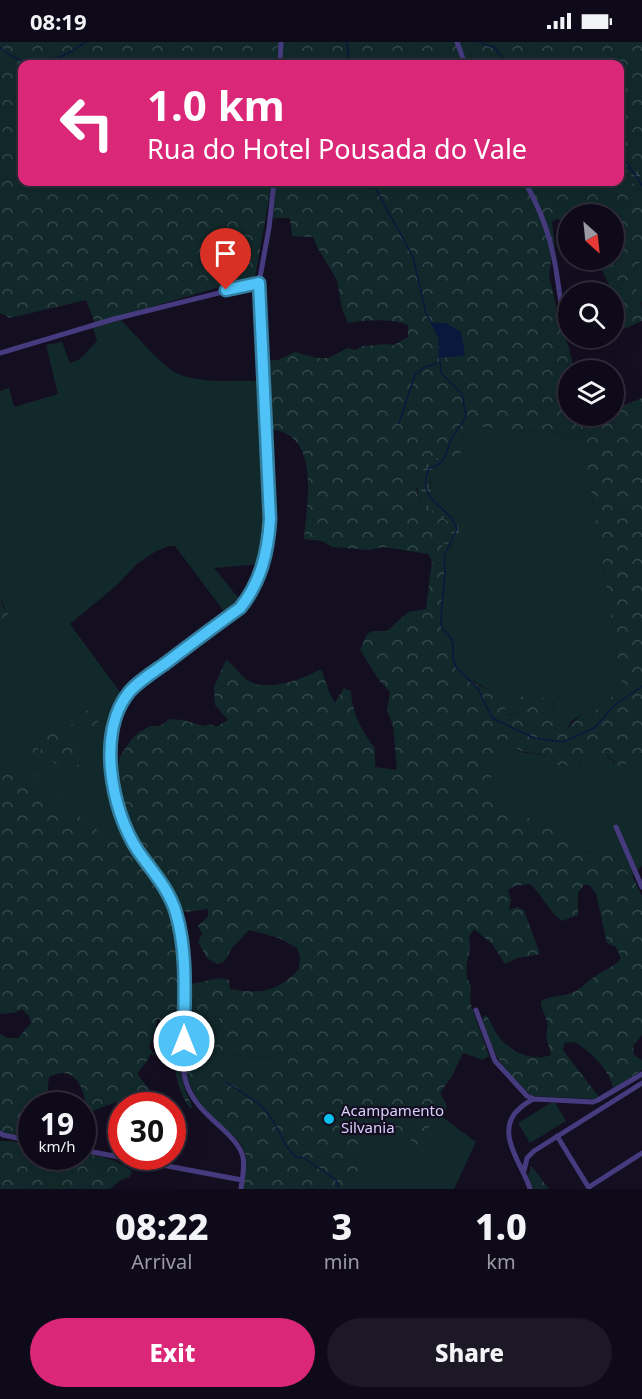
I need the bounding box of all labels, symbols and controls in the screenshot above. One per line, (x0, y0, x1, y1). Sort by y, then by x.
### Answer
text: 08:19 (30, 6, 87, 36)
text: 1.0 km (147, 76, 285, 133)
icon: left (48, 84, 126, 162)
text: Rua do Hotel Pousada do Vale (147, 130, 527, 167)
north arrow (558, 204, 624, 270)
map controls (558, 204, 624, 426)
pin (200, 228, 251, 290)
icon: arrive (209, 237, 242, 270)
button: search (558, 282, 624, 348)
button: layers (558, 360, 624, 426)
position arrow (152, 1009, 216, 1073)
speed limit sign: 30 (108, 1092, 186, 1170)
place label: Acampamento Silvania (341, 1100, 444, 1137)
text: 19 (40, 1103, 74, 1144)
marker: Acampamento Silvania (322, 1112, 336, 1126)
text: km/h (39, 1136, 75, 1156)
text: 08:22 (115, 1202, 209, 1251)
text: 3 (331, 1202, 352, 1251)
text: 1.0 (475, 1202, 527, 1251)
text: Arrival (131, 1248, 192, 1275)
text: min (324, 1248, 360, 1275)
text: km (486, 1248, 516, 1275)
button: Exit (30, 1318, 315, 1387)
button: Share (327, 1318, 612, 1387)

